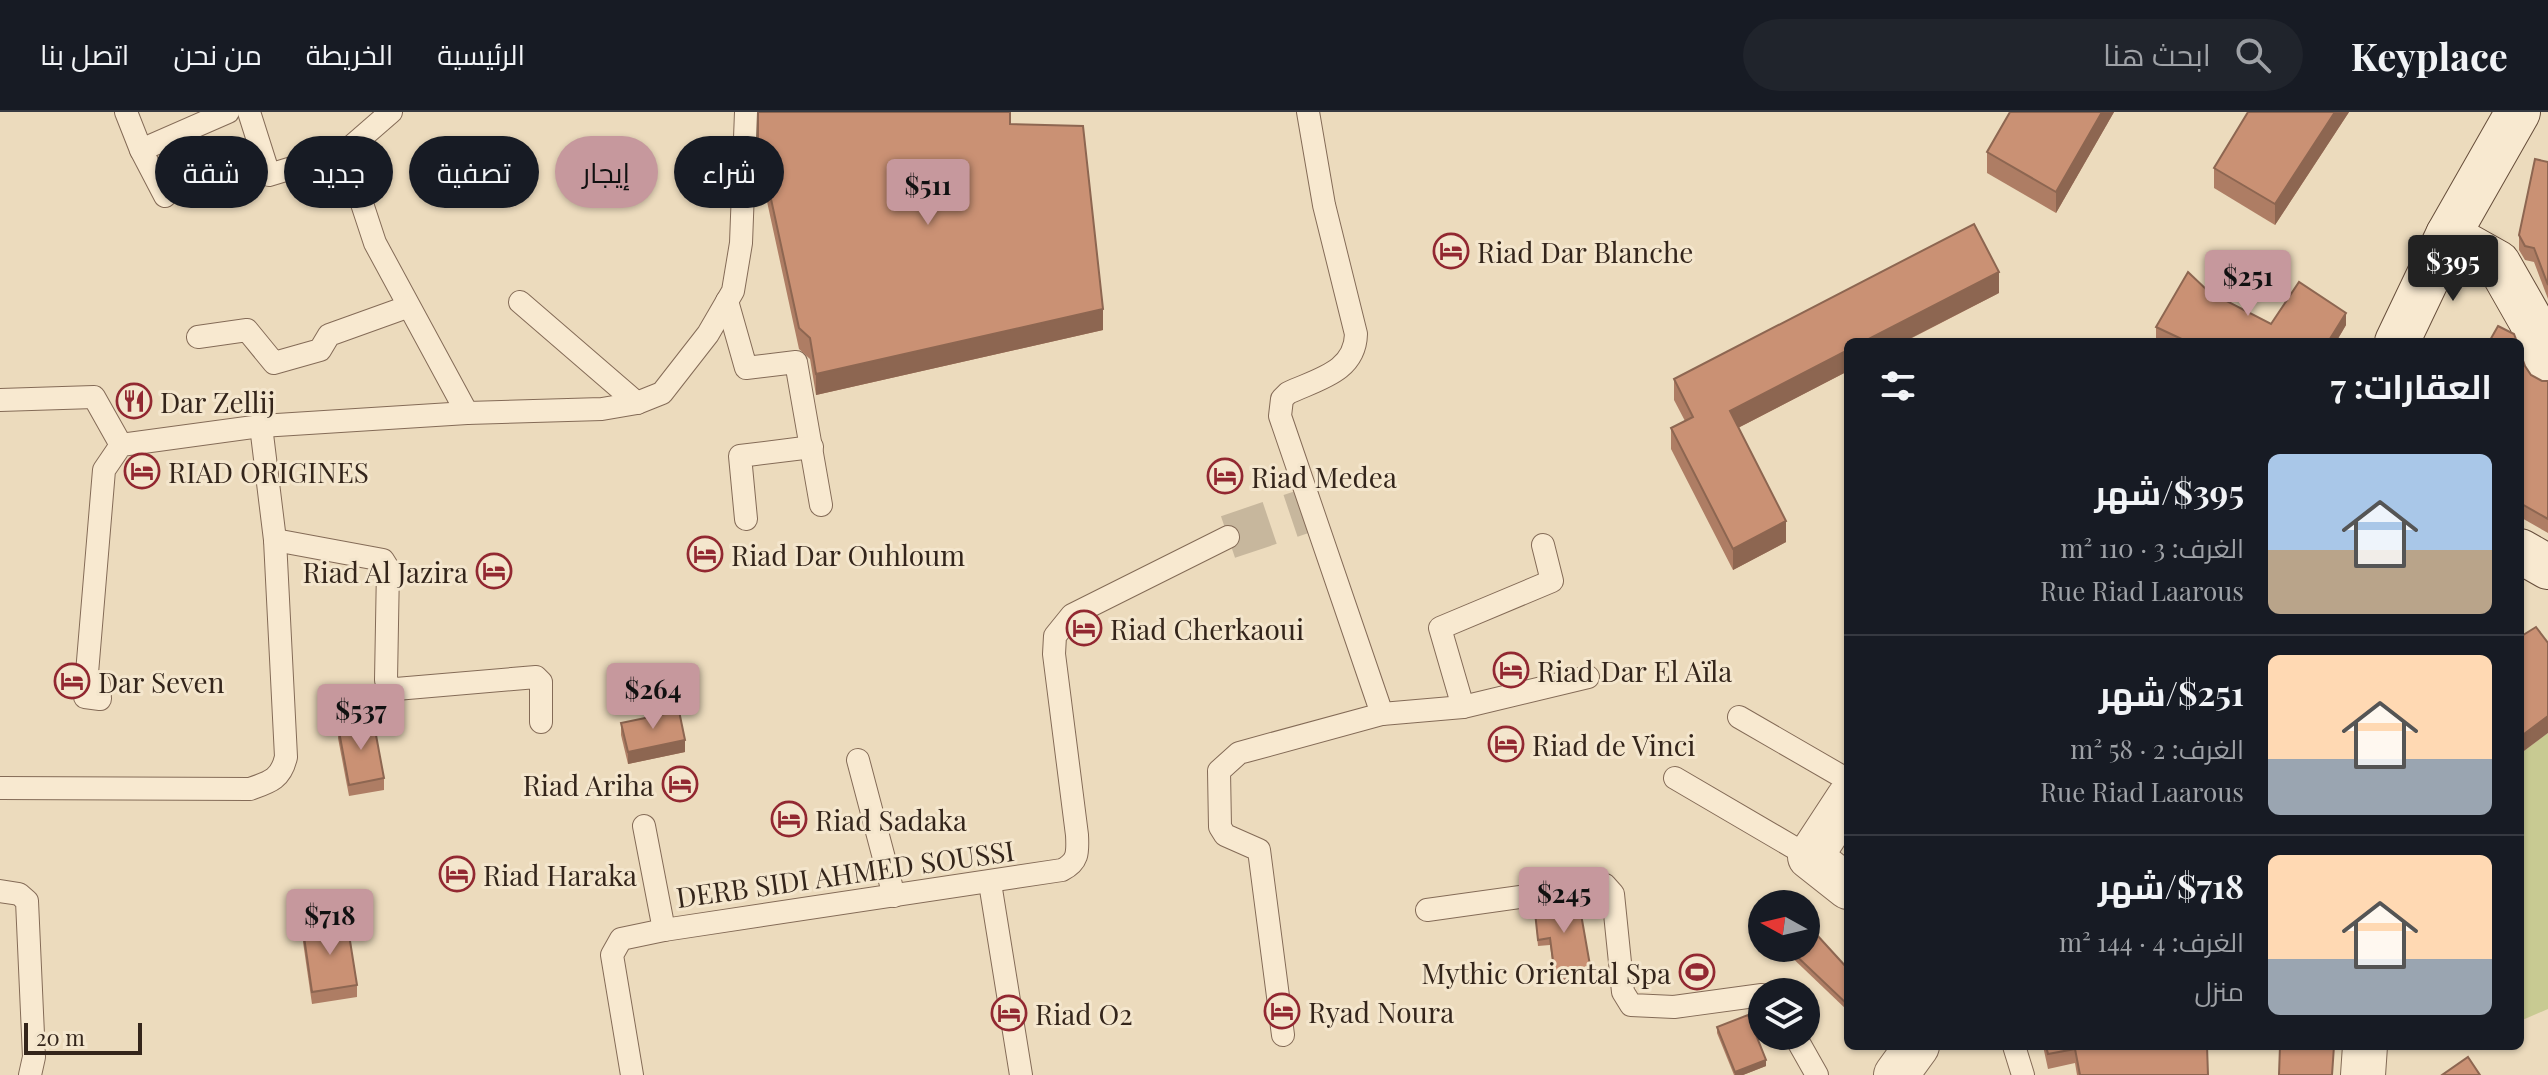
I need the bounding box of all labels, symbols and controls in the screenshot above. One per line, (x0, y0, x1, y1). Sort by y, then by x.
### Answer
search box (1743, 19, 2303, 91)
text: Keyplace (2351, 30, 2508, 81)
icon: search (2231, 33, 2275, 77)
text: ابحث هنا (2103, 34, 2211, 74)
text: اتصل بنا (40, 35, 129, 72)
text: من نحن (173, 35, 262, 72)
text: الخريطة (306, 35, 393, 72)
text: الرئيسية (437, 35, 525, 72)
chip: شقة (155, 136, 268, 208)
chip: جديد (284, 136, 393, 208)
chip: تصفية (409, 136, 539, 208)
chip: إيجار (555, 136, 658, 208)
chip: شراء (674, 136, 784, 208)
pin: $511 (881, 159, 975, 227)
text: $511 (905, 167, 951, 202)
hotel icon: Riad Dar Blanche (1432, 232, 1470, 270)
place label: Riad Dar Blanche (1477, 233, 1694, 270)
pin: $395 (2406, 235, 2500, 303)
text: $395 (2426, 243, 2480, 278)
pin: $251 (2201, 250, 2295, 318)
text: $251 (2223, 258, 2273, 293)
text: العقارات: 7 (2330, 362, 2492, 408)
icon: filters (1876, 364, 1920, 408)
restaurant icon: Dar Zellij (115, 382, 153, 420)
place label: Dar Zellij (160, 383, 275, 420)
hotel icon: RIAD ORIGINES (123, 452, 161, 490)
place label: RIAD ORIGINES (168, 453, 369, 490)
hotel icon: Riad Medea (1206, 457, 1244, 495)
place label: Riad Medea (1251, 458, 1397, 495)
text: $395/شهر (2095, 468, 2244, 514)
icon: home (2332, 486, 2428, 582)
text: الغرف: 3 · 110 m² (2061, 530, 2244, 565)
hotel icon: Riad Dar Ouhloum (686, 535, 724, 573)
place label: Riad Dar Ouhloum (731, 536, 965, 573)
hotel icon: Riad Al Jazira (475, 552, 513, 590)
place label: Riad Al Jazira (302, 553, 468, 590)
text: Rue Riad Laarous (2040, 573, 2244, 608)
hotel icon: Riad Cherkaoui (1065, 609, 1103, 647)
place label: Riad Cherkaoui (1110, 610, 1304, 647)
hotel icon: Riad Dar El Aïla (1492, 651, 1530, 689)
place label: Riad Dar El Aïla (1537, 652, 1732, 689)
hotel icon: Dar Seven (53, 662, 91, 700)
place label: Dar Seven (98, 663, 225, 700)
pin: $264 (606, 663, 700, 731)
text: $251/شهر (2099, 669, 2244, 715)
text: $264 (625, 671, 681, 706)
pin: $537 (314, 684, 408, 752)
icon: home (2332, 687, 2428, 783)
text: $537 (335, 692, 387, 727)
hotel icon: Riad de Vinci (1487, 725, 1525, 763)
place label: Riad de Vinci (1532, 726, 1696, 763)
text: الغرف: 2 · 58 m² (2070, 731, 2244, 766)
hotel icon: Riad Ariha (661, 765, 699, 803)
place label: Riad Ariha (523, 766, 654, 803)
text: Rue Riad Laarous (2040, 774, 2244, 809)
hotel icon: Riad Sadaka (770, 800, 808, 838)
place label: Riad Sadaka (815, 801, 967, 838)
street label: DERB SIDI AHMED SOUSSI (673, 831, 1017, 915)
hotel icon: Riad Haraka (438, 855, 476, 893)
place label: Riad Haraka (483, 856, 637, 893)
text: $718/شهر (2098, 862, 2244, 908)
pin: $245 (1517, 867, 1611, 935)
text: $245 (1537, 875, 1591, 910)
icon: home (2332, 887, 2428, 983)
pin: $718 (283, 889, 377, 957)
north arrow (1748, 890, 1820, 962)
map controls (1748, 890, 1820, 1050)
text: $718 (304, 897, 356, 932)
text: الغرف: 4 · 144 m² (2059, 924, 2244, 959)
sports icon: Mythic Oriental Spa (1678, 953, 1716, 991)
place label: Mythic Oriental Spa (1421, 954, 1671, 991)
text: منزل (2195, 973, 2244, 1008)
button: layers (1748, 978, 1820, 1050)
hotel icon: Ryad Noura (1263, 992, 1301, 1030)
place label: Ryad Noura (1308, 993, 1454, 1030)
hotel icon: Riad O2 (990, 994, 1028, 1032)
place label: Riad O2 (1035, 995, 1133, 1032)
scale bar (24, 1019, 142, 1055)
text: 20 m (36, 1022, 85, 1052)

